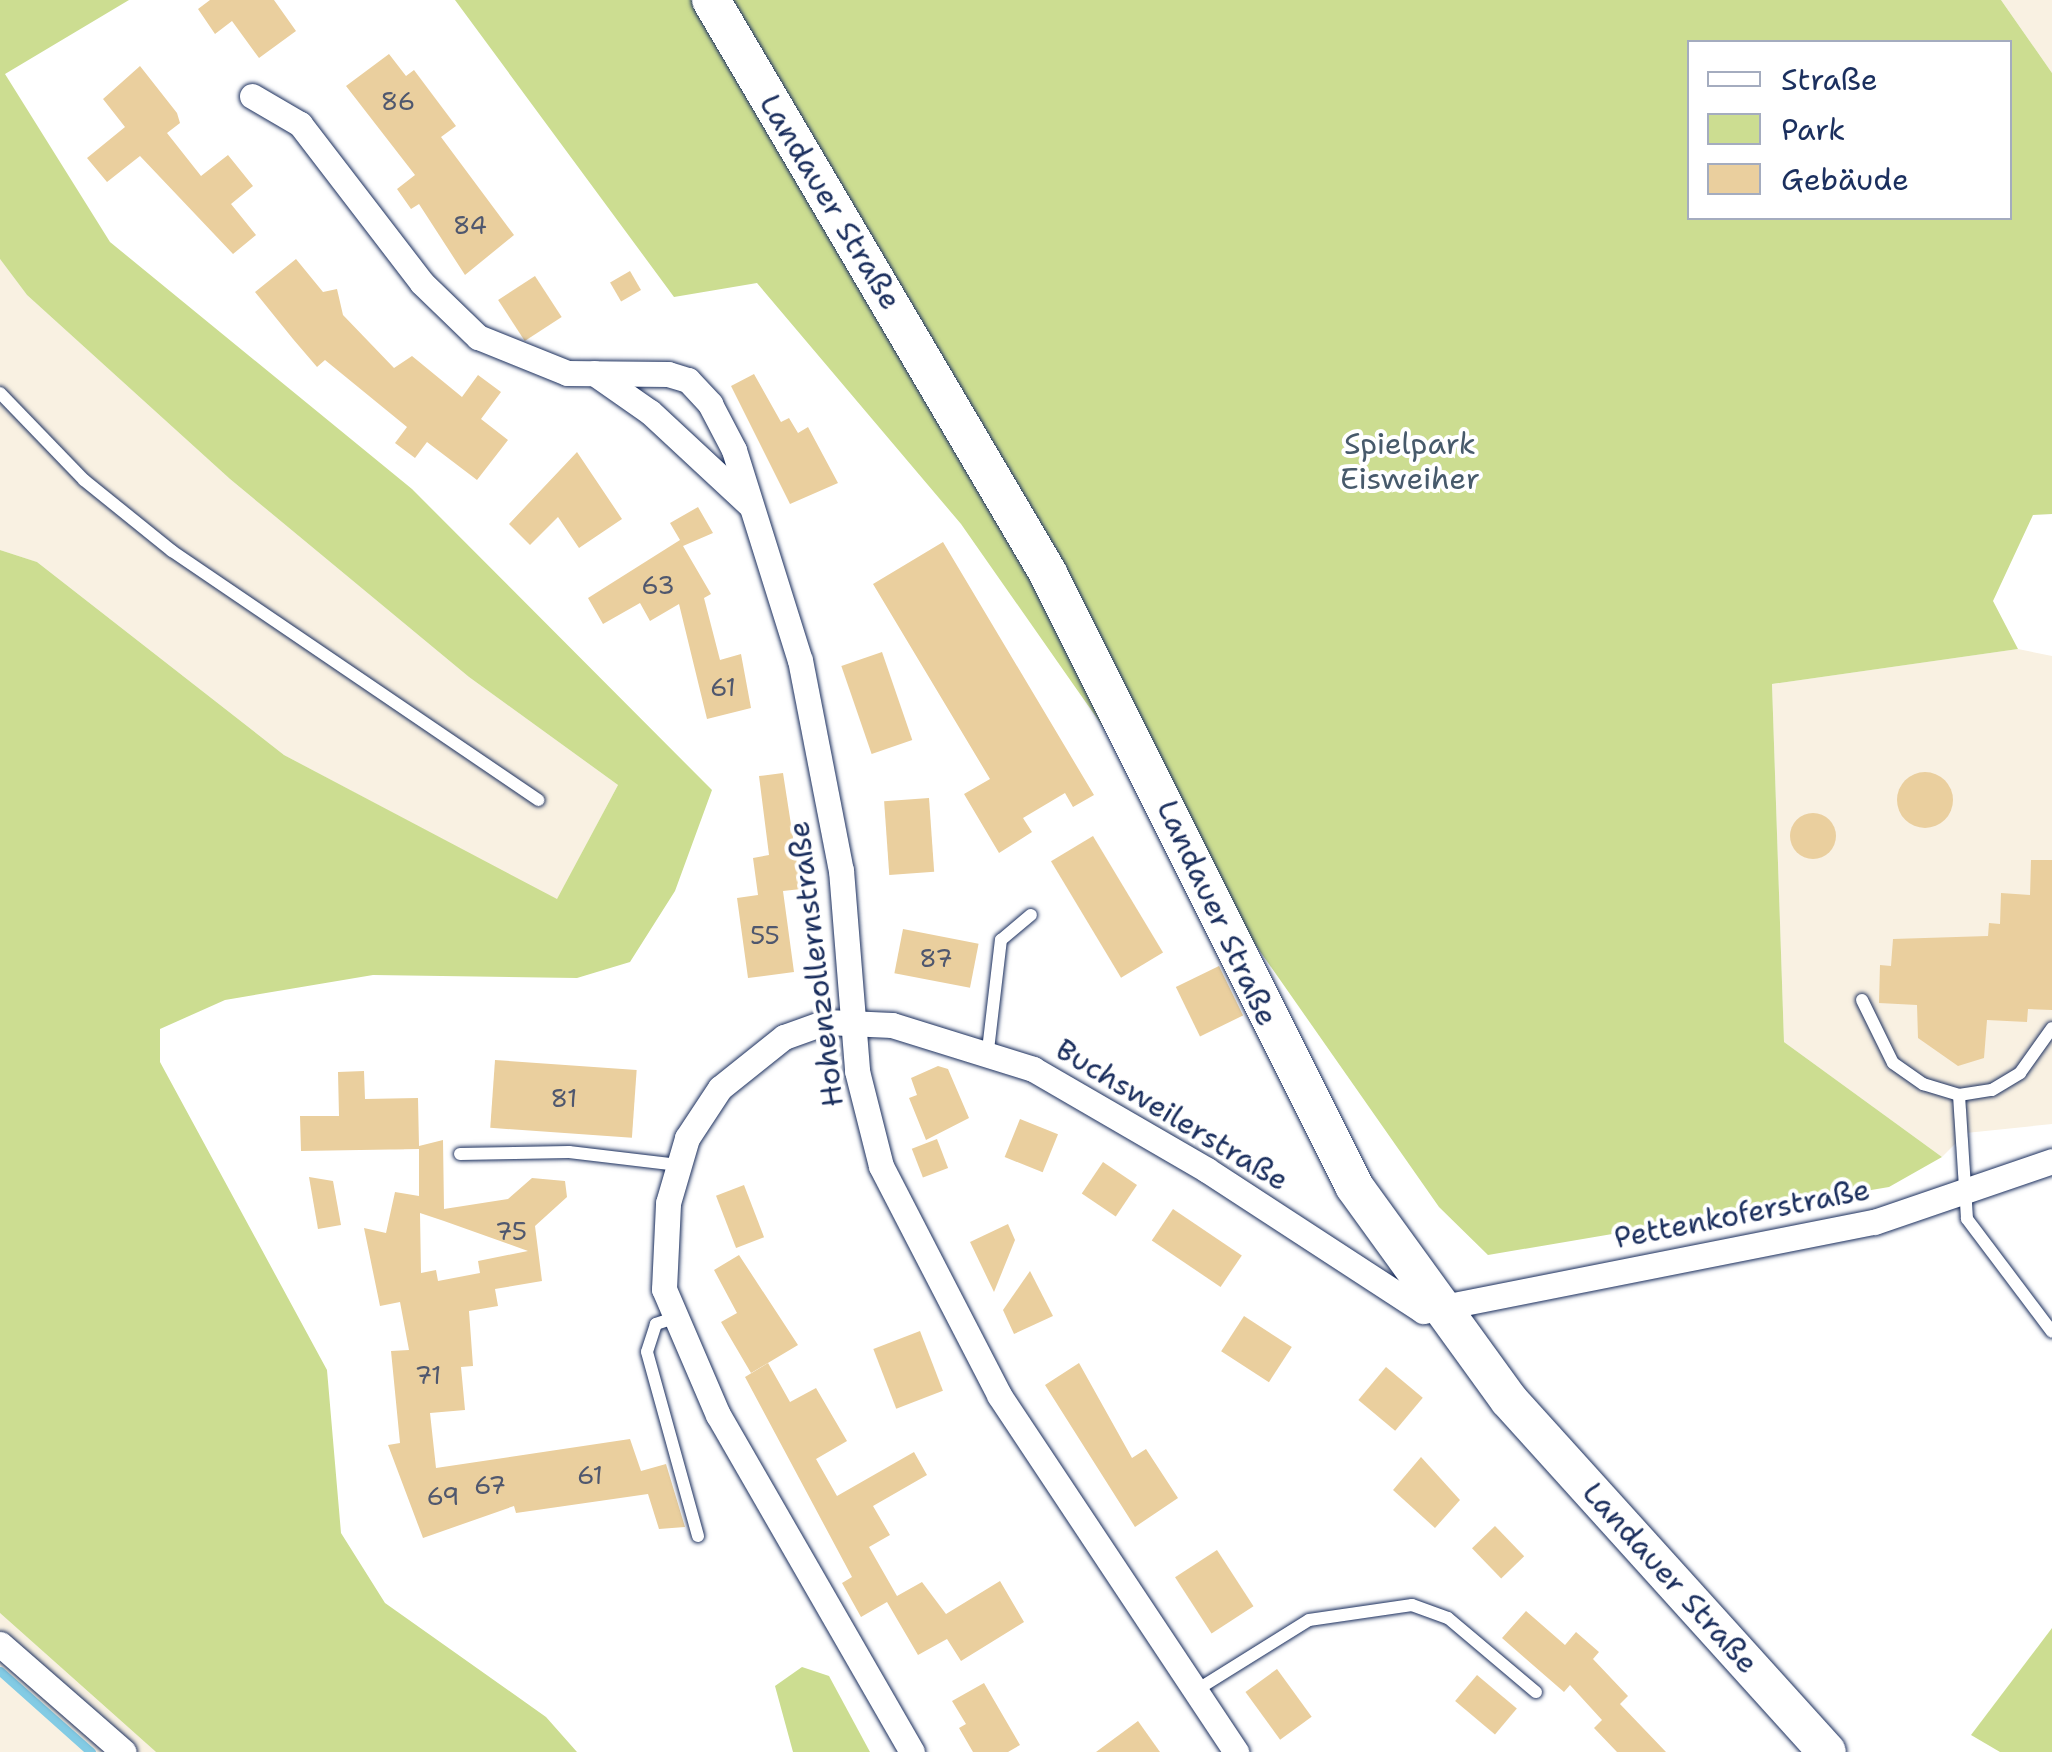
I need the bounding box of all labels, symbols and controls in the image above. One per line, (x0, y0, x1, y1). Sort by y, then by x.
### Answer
legend (1687, 40, 2012, 220)
text: Straße (1781, 59, 1878, 100)
house number: 86 (381, 86, 415, 116)
street label: Landauer Straße (751, 88, 909, 316)
text: Park (1781, 109, 1845, 150)
text: Gebäude (1781, 159, 1909, 200)
house number: 84 (453, 210, 487, 240)
park label: Spielpark Eisweiher (1340, 426, 1480, 496)
house number: 63 (641, 570, 675, 600)
house number: 61 (710, 672, 736, 702)
street label: Landauer Straße (1149, 794, 1285, 1032)
street label: Hohenzollernstraße (781, 819, 851, 1109)
house number: 55 (750, 920, 780, 950)
house number: 87 (919, 943, 953, 973)
street label: Buchsweilerstraße (1049, 1031, 1295, 1199)
house number: 81 (551, 1083, 577, 1113)
street label: Pettenkoferstraße (1611, 1172, 1873, 1256)
house number: 75 (495, 1216, 527, 1246)
house number: 71 (415, 1360, 441, 1390)
house number: 61 (577, 1460, 603, 1490)
house number: 67 (474, 1470, 506, 1500)
street label: Landauer Straße (1575, 1475, 1765, 1681)
house number: 69 (426, 1481, 460, 1511)

